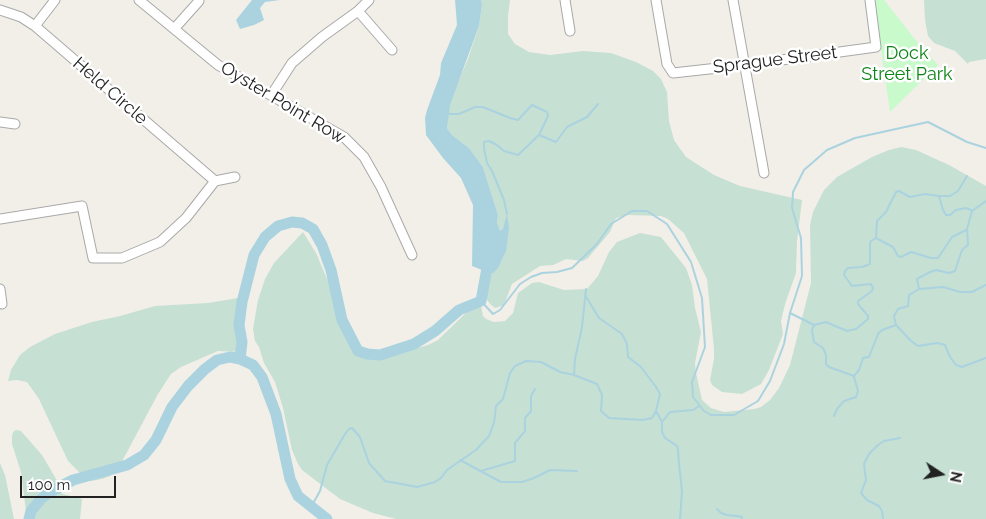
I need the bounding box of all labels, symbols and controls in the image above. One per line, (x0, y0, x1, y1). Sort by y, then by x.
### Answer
street label: Sprague Street (712, 42, 838, 78)
park label: Dock Street Park (861, 43, 953, 86)
street label: Held Circle (68, 53, 152, 129)
street label: Oyster Point Row (217, 57, 349, 149)
north arrow (916, 449, 966, 499)
scale bar (22, 466, 119, 498)
text: N (947, 470, 965, 484)
text: 100 m (28, 476, 70, 494)

